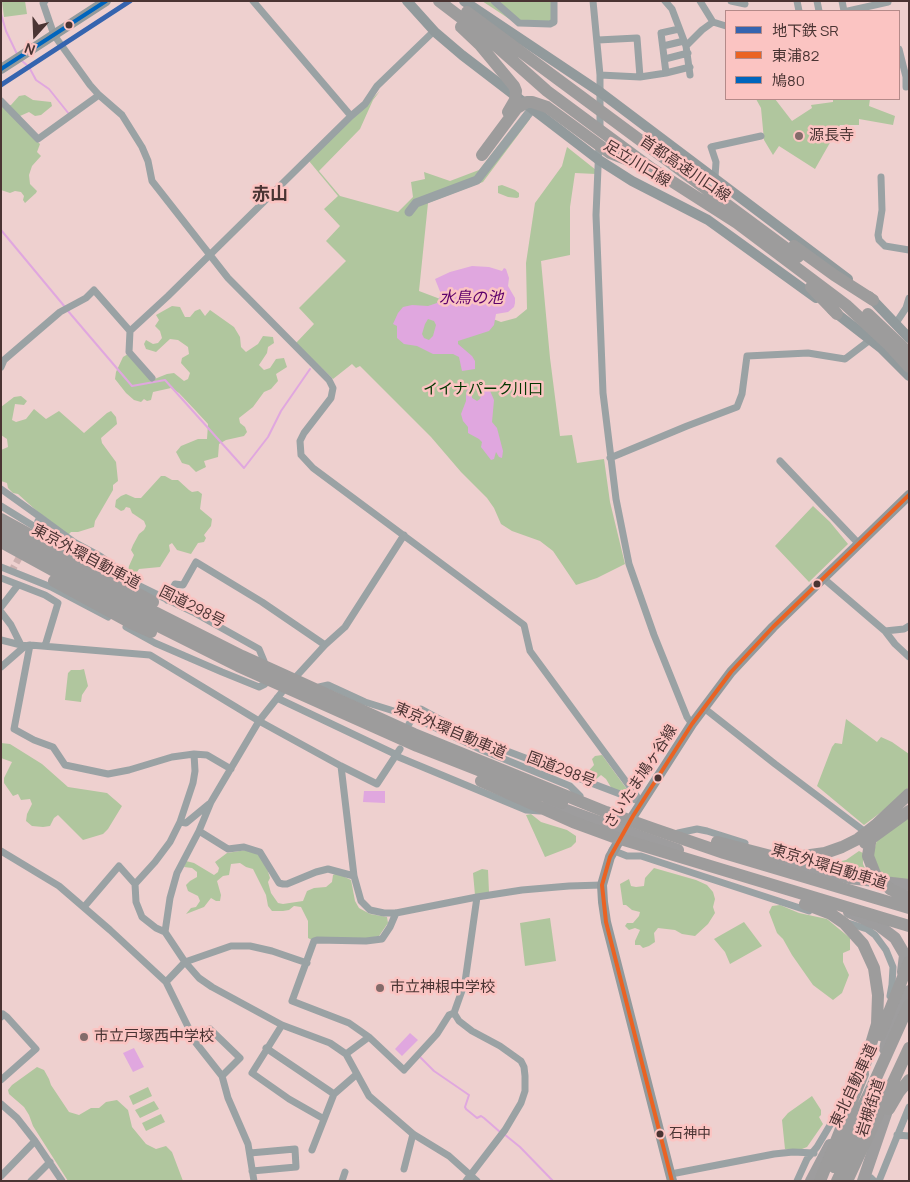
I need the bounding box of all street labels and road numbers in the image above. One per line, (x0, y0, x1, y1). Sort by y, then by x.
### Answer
street label: 首都高速川口線 (636, 132, 734, 206)
street label: 足立川口線 (600, 137, 674, 191)
street label: 東京外環自動車道 (29, 521, 143, 593)
street label: 国道298号 (156, 583, 228, 631)
street label: 東京外環自動車道 (391, 699, 509, 763)
street label: さいたま鳩ヶ谷線 (601, 722, 681, 832)
street label: 国道298号 (524, 749, 598, 791)
street label: 東京外環自動車道 (769, 841, 889, 893)
street label: 東北自動車道 (827, 1041, 881, 1131)
street label: 岩槻街道 (853, 1077, 889, 1139)

